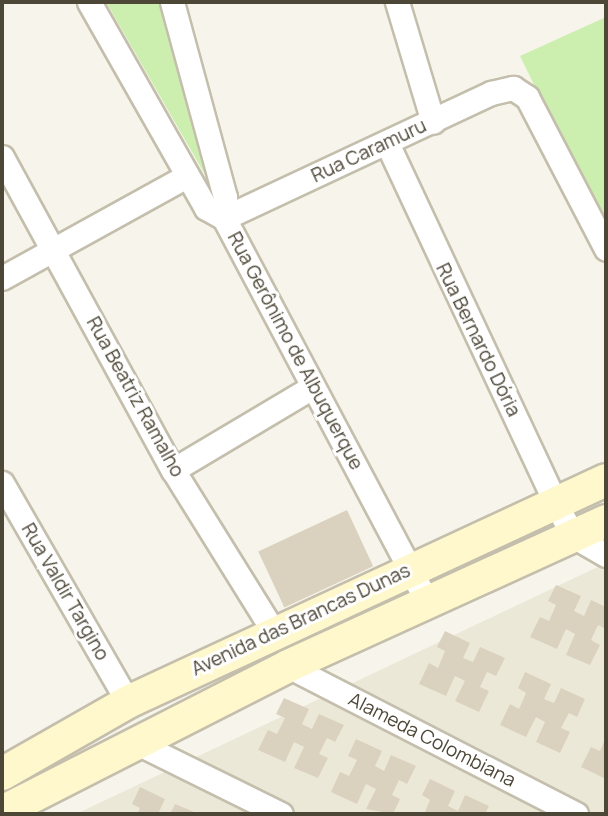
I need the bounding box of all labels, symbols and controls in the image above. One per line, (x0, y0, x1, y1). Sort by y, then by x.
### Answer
street label: Rua Caramuru (308, 114, 430, 188)
street label: Rua Gerônimo de Albuquerque (222, 228, 368, 474)
street label: Rua Bernardo Dória (431, 260, 525, 420)
street label: Rua Beatriz Ramalho (81, 313, 189, 481)
street label: Rua Valdir Targino (16, 519, 114, 665)
street label: Avenida das Brancas Dunas (188, 559, 414, 681)
street label: Alameda Colombiana (345, 688, 519, 792)

